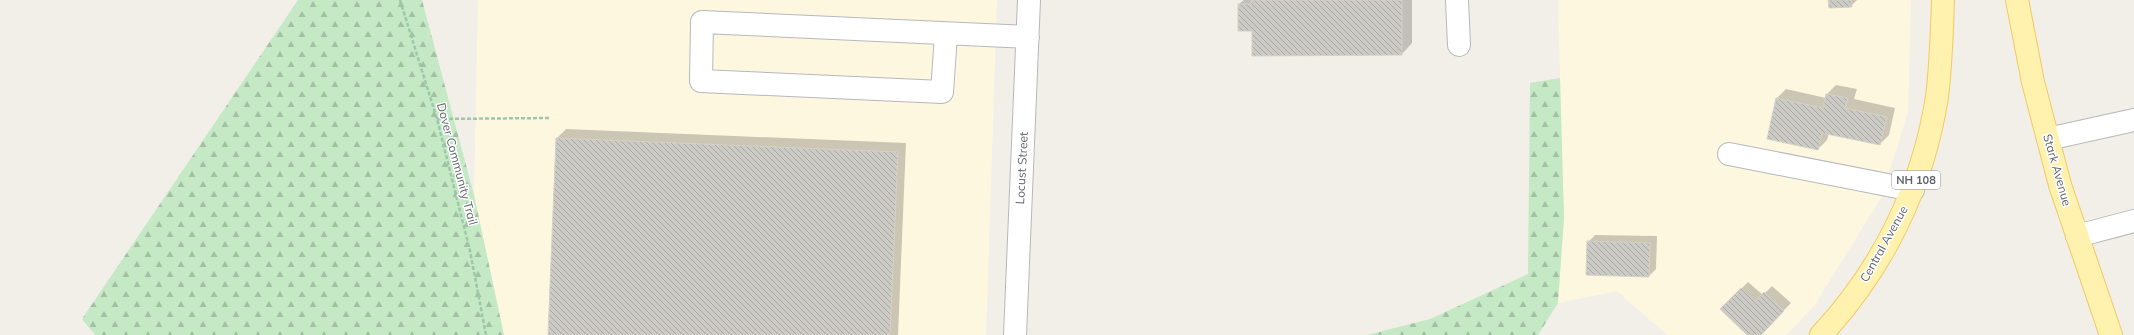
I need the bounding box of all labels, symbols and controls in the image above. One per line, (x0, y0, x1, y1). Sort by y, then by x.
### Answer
street label: Dover Community Trail (434, 101, 481, 227)
street label: Locust Street (1012, 131, 1031, 205)
street label: Stark Avenue (2040, 132, 2075, 208)
road number: NH 108 (1892, 171, 1940, 189)
street label: Central Avenue (1856, 203, 1911, 284)

